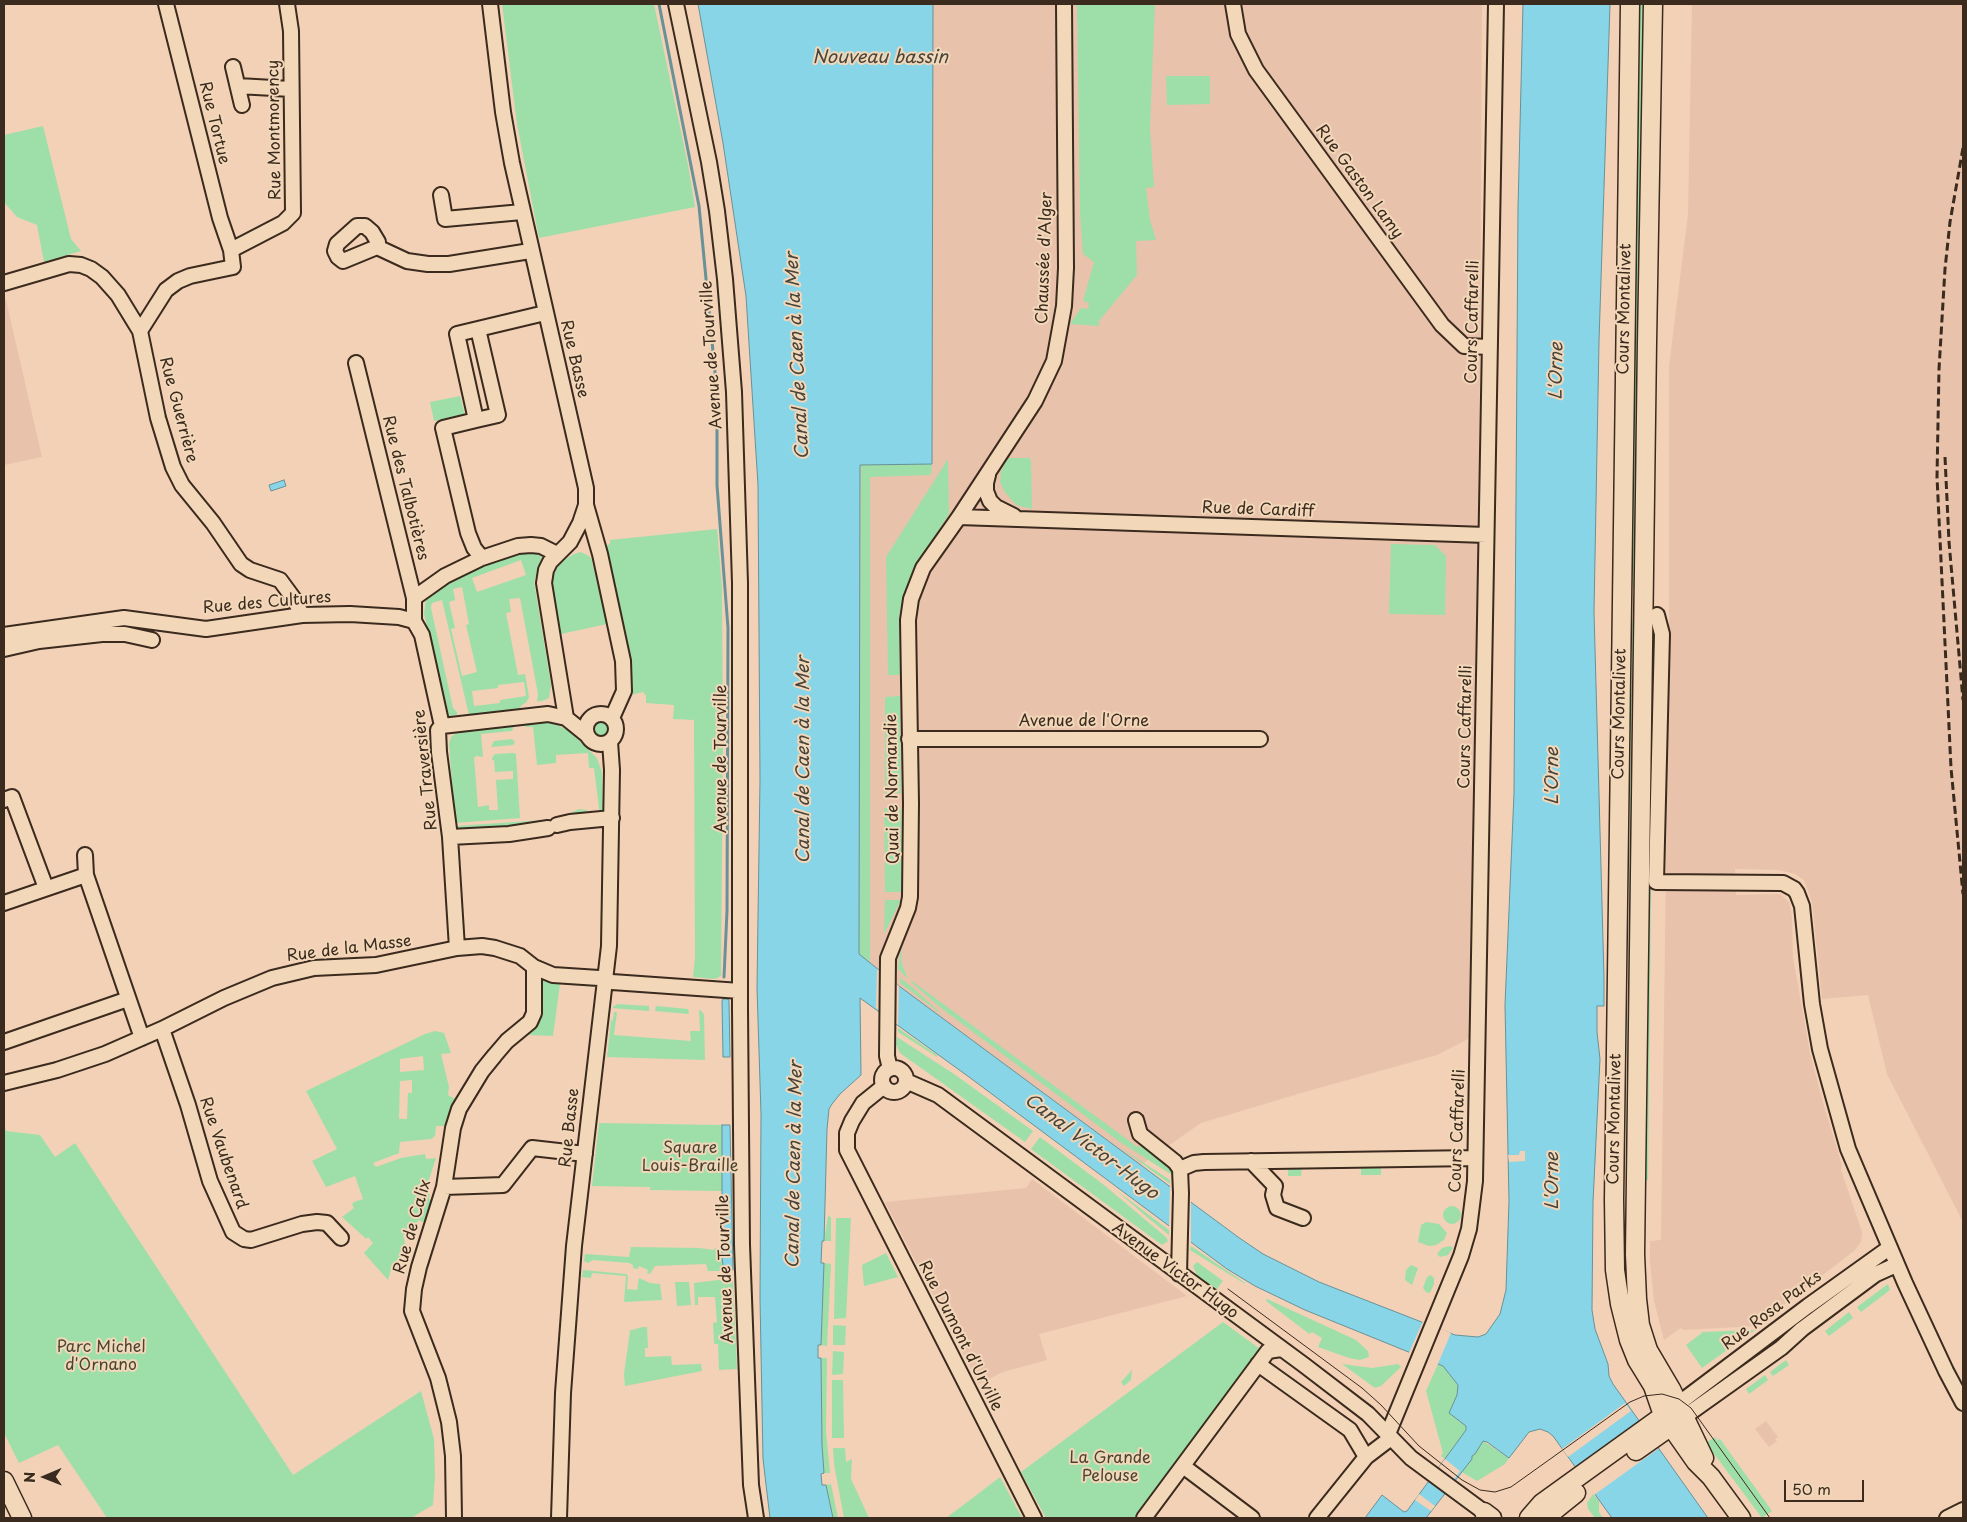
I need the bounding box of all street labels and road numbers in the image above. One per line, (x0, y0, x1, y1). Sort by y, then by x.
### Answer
street label: Rue Montmorency (264, 60, 286, 200)
street label: Rue Tortue (194, 80, 234, 166)
street label: Rue Gaston Lamy (1311, 121, 1407, 243)
street label: Chaussée d'Alger (1033, 192, 1057, 324)
street label: Cours Montalivet (1614, 243, 1636, 375)
street label: Cours Caffarelli (1462, 260, 1484, 384)
street label: Avenue de Tourville (697, 280, 727, 430)
street label: Rue Basse (556, 318, 592, 400)
street label: Rue Guerrière (155, 355, 201, 465)
street label: Rue des Talbotières (378, 414, 432, 562)
street label: Rue de Cardiff (1201, 498, 1315, 522)
street label: Rue des Cultures (202, 588, 332, 618)
street label: Cours Montalivet (1609, 648, 1631, 780)
street label: Cours Caffarelli (1455, 665, 1477, 789)
street label: Avenue de Tourville (712, 685, 732, 833)
street label: Rue Traversière (410, 709, 442, 831)
street label: Avenue de l'Orne (1019, 712, 1149, 732)
street label: Quai de Normandie (882, 714, 904, 864)
street label: Rue de la Masse (285, 932, 413, 966)
street label: Cours Montalivet (1604, 1053, 1626, 1185)
street label: Cours Caffarelli (1446, 1069, 1470, 1193)
street label: Rue Basse (556, 1087, 584, 1169)
street label: Rue Vaubenard (195, 1094, 251, 1212)
street label: Rue de Calix (390, 1178, 436, 1276)
street label: Avenue de Tourville (714, 1194, 738, 1344)
street label: Avenue Victor Hugo (1108, 1219, 1242, 1323)
street label: Rue Dumont d'Urville (914, 1258, 1006, 1414)
street label: Rue Rosa Parks (1718, 1267, 1826, 1355)

